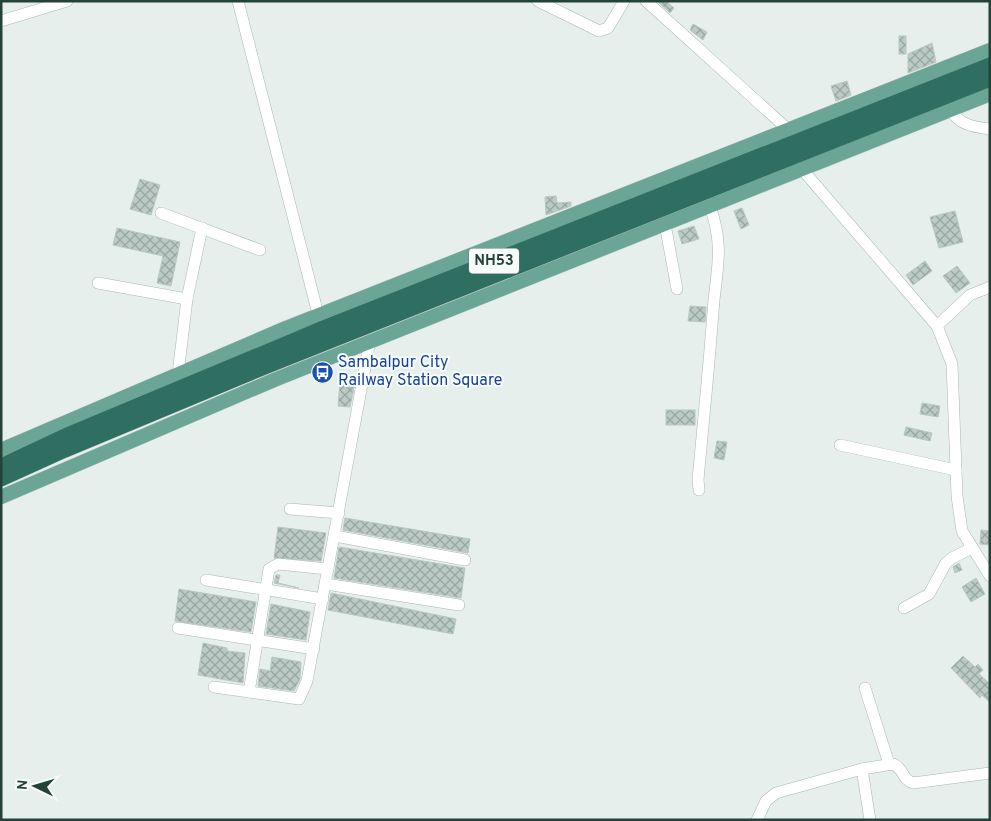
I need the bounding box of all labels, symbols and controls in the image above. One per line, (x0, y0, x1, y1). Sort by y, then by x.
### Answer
road number: NH53 (469, 248, 519, 274)
place label: Sambalpur City Railway Station Square (338, 353, 502, 391)
bus stop icon: Sambalpur City Railway Station Square (310, 360, 334, 384)
north arrow (10, 761, 60, 811)
text: N (15, 779, 32, 791)

